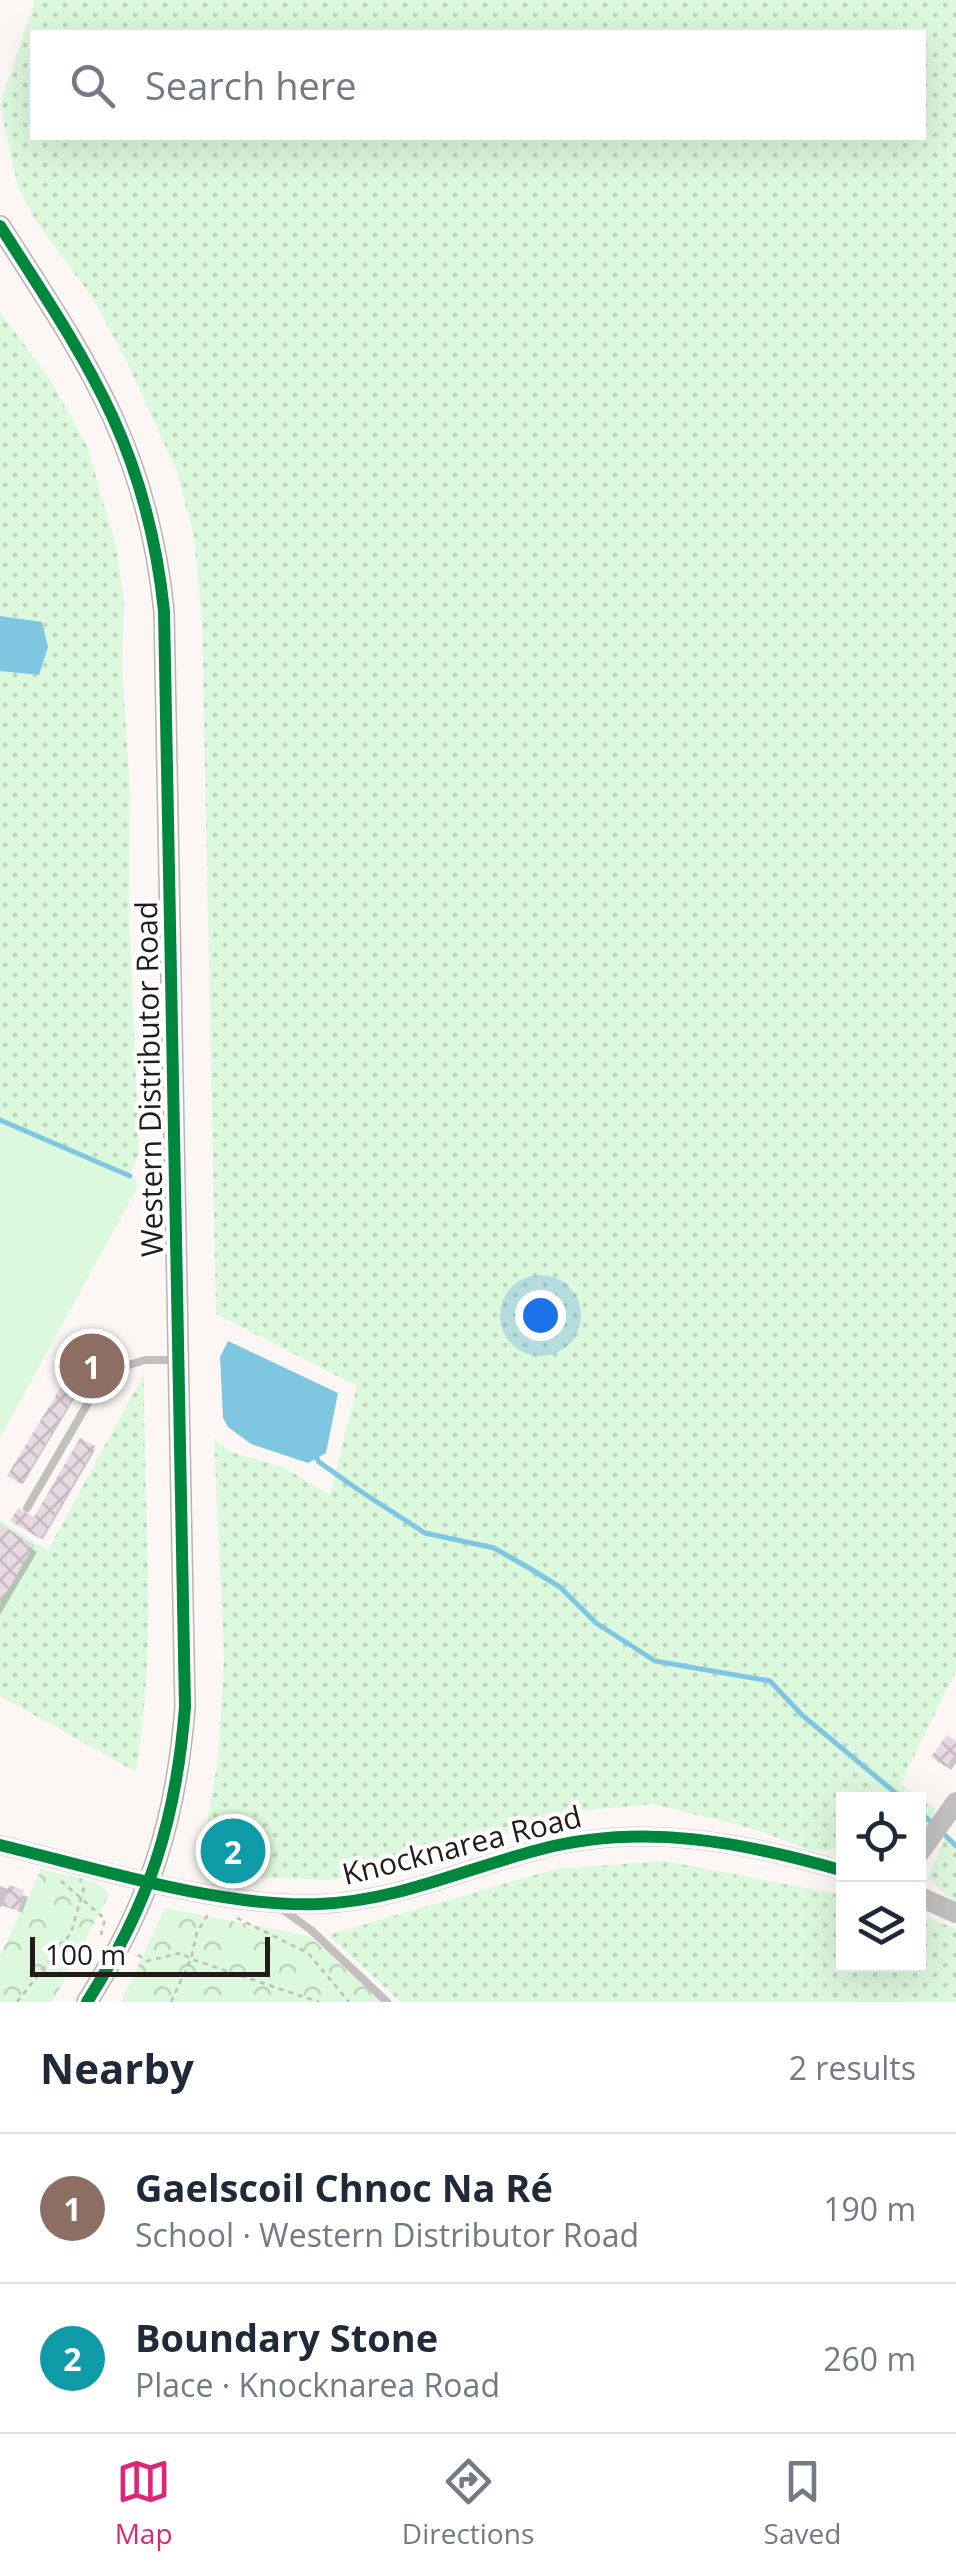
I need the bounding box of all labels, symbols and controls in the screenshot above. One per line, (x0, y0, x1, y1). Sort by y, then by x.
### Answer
search box (30, 30, 926, 140)
icon: search (65, 58, 120, 113)
text: Search here (145, 59, 357, 111)
street label: Western Distributor Road (125, 901, 172, 1257)
your location (515, 1290, 566, 1341)
pin: 1 (59, 1328, 124, 1404)
map controls (836, 1792, 926, 1972)
button: locate (836, 1792, 926, 1882)
street label: Knocknarea Road (338, 1795, 586, 1894)
pin: 2 (200, 1814, 266, 1888)
button: layers (836, 1882, 926, 1972)
scale bar (30, 1932, 270, 1976)
text: 100 m (45, 1935, 126, 1973)
text: Nearby (40, 2039, 194, 2096)
text: 2 results (789, 2046, 916, 2089)
text: Gaelscoil Chnoc Na Ré (135, 2161, 553, 2213)
text: 1 (63, 2187, 82, 2230)
text: 190 m (823, 2187, 916, 2230)
text: School · Western Distributor Road (135, 2213, 639, 2256)
text: Boundary Stone (135, 2311, 438, 2363)
text: 2 (63, 2337, 82, 2380)
text: 260 m (823, 2337, 916, 2380)
text: Place · Knocknarea Road (135, 2363, 500, 2406)
tab: Map (115, 2454, 173, 2552)
tab: Directions (402, 2454, 534, 2552)
tab: Saved (764, 2454, 841, 2552)

